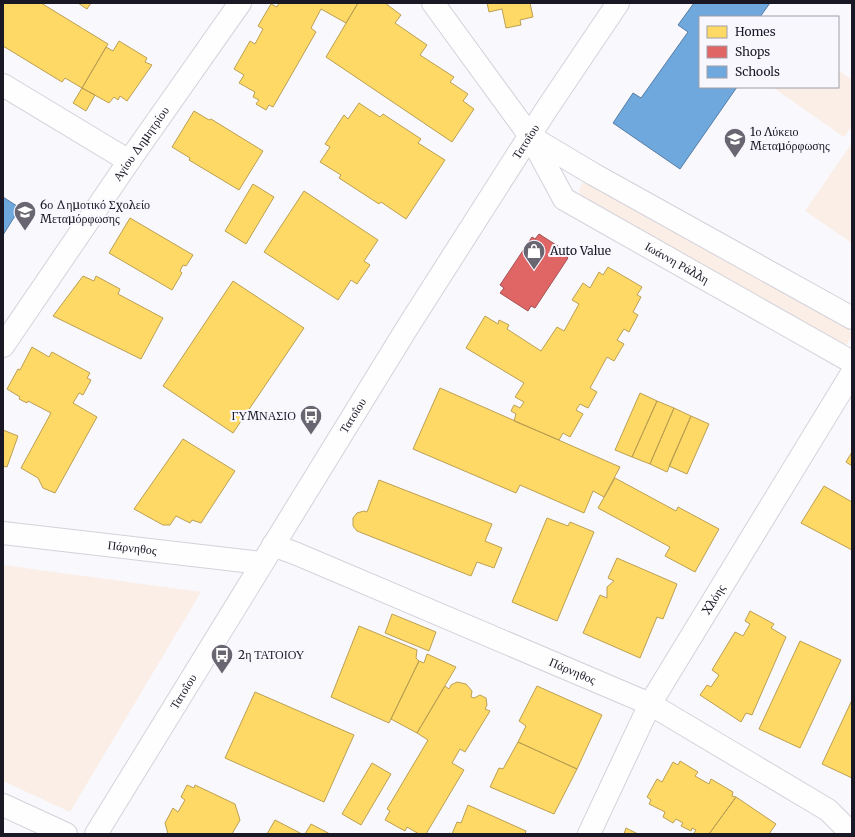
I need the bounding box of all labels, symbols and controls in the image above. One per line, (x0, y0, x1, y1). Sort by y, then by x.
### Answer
legend (699, 16, 839, 88)
text: Homes (735, 24, 776, 39)
text: Shops (735, 44, 770, 59)
text: Schools (735, 64, 780, 79)
street label: Αγίου Δημητρίου (110, 103, 172, 184)
street label: Τατοΐου (509, 121, 542, 162)
place label: 1ο Λύκειο Μεταμόρφωσης (750, 124, 830, 153)
school or university icon: 1ο Λύκειο Μεταμόρφωσης (722, 126, 748, 159)
place label: 6ο Δημοτικό Σχολείο Μεταμόρφωσης (40, 197, 150, 226)
school or university icon: 6ο Δημοτικό Σχολείο Μεταμόρφωσης (12, 199, 38, 232)
shop icon: Auto Value (521, 238, 547, 271)
street label: Ιωάννη Ράλλη (642, 238, 712, 287)
place label: Auto Value (549, 243, 611, 258)
street label: Τατοΐου (336, 395, 369, 436)
bus stop icon: ΓΥΜΝΑΣΙΟ (298, 403, 324, 436)
place label: ΓΥΜΝΑΣΙΟ (232, 408, 296, 423)
street label: Πάρνηθος (107, 537, 158, 558)
street label: Χλόης (698, 581, 728, 617)
bus stop icon: 2η ΤΑΤΟΙΟΥ (209, 642, 235, 675)
place label: 2η ΤΑΤΟΙΟΥ (238, 647, 305, 662)
street label: Πάρνηθος (547, 654, 599, 687)
street label: Τατοΐου (166, 671, 200, 712)

